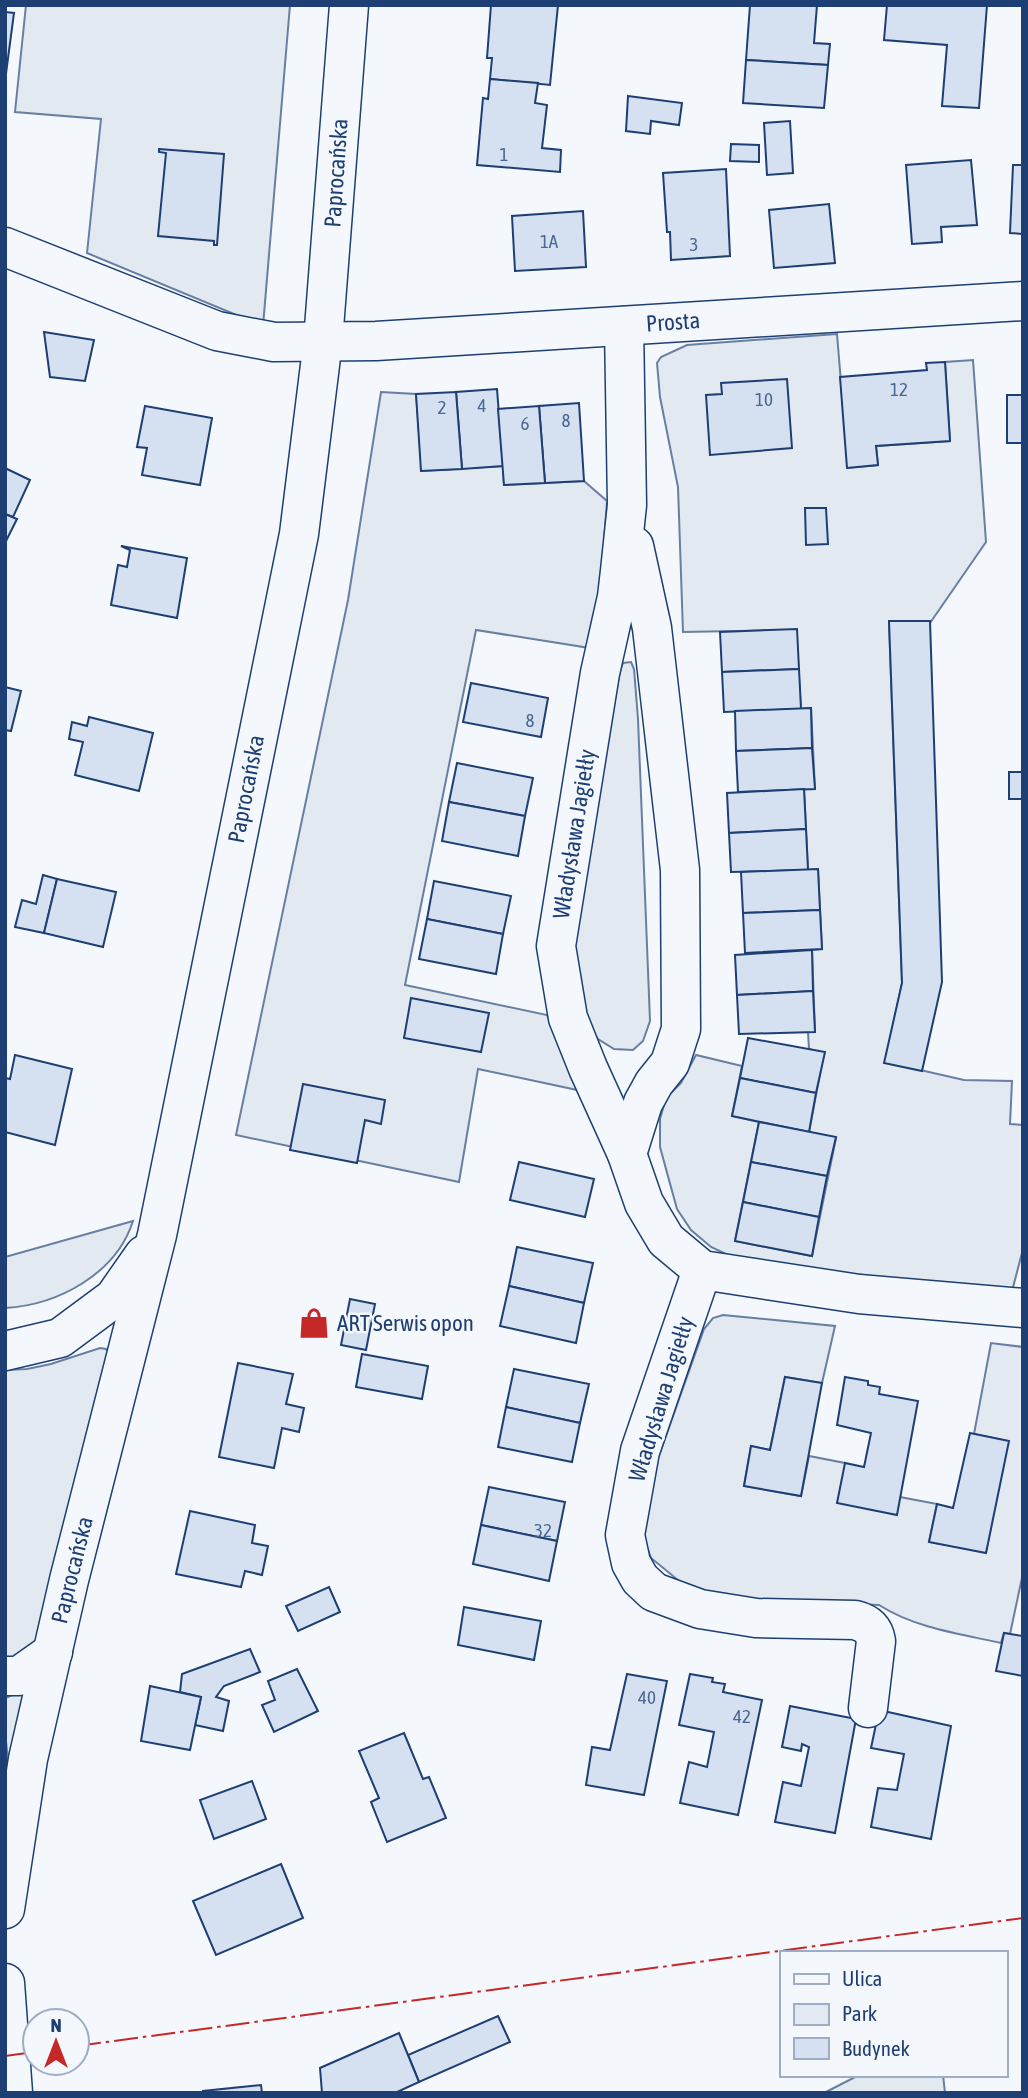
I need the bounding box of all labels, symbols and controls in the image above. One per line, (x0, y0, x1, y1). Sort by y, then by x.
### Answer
street label: Paprocańska (319, 118, 353, 228)
house number: 1 (500, 143, 508, 165)
house number: 1A (540, 230, 559, 252)
house number: 3 (690, 233, 698, 255)
street label: Prosta (645, 307, 701, 337)
house number: 12 (890, 378, 908, 400)
house number: 10 (755, 388, 773, 410)
house number: 4 (478, 394, 487, 416)
house number: 2 (438, 396, 446, 418)
house number: 8 (562, 409, 571, 431)
house number: 6 (521, 412, 530, 434)
house number: 8 (526, 709, 535, 731)
street label: Paprocańska (223, 733, 269, 845)
street label: Władysława Jagiełły (548, 747, 600, 921)
shop icon: ART Serwis opon (297, 1306, 331, 1340)
place label: ART Serwis opon (337, 1310, 474, 1336)
street label: Władysława Jagiełły (624, 1313, 698, 1485)
street label: Paprocańska (46, 1514, 98, 1626)
house number: 32 (534, 1519, 552, 1541)
house number: 40 (638, 1686, 656, 1708)
house number: 42 (733, 1705, 751, 1727)
legend (780, 1951, 1007, 2077)
text: Ulica (842, 1966, 882, 1990)
text: Park (842, 2001, 877, 2025)
north arrow (21, 2007, 91, 2077)
text: N (50, 2014, 62, 2036)
text: Budynek (842, 2036, 910, 2060)

